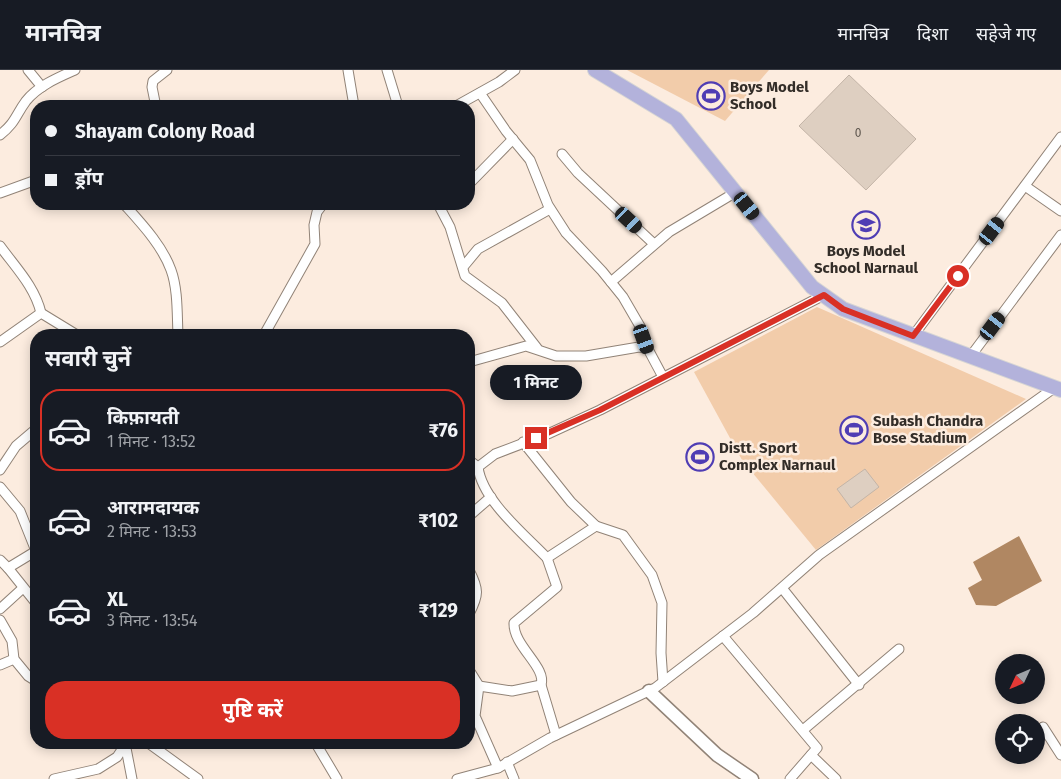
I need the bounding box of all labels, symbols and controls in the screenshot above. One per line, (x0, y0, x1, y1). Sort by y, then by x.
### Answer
text: मानचित्र (25, 19, 101, 47)
text: मानचित्र (837, 23, 889, 45)
text: दिशा (917, 23, 948, 45)
text: सहेजे गए (976, 23, 1036, 45)
place label: Boys Model School (730, 78, 809, 113)
sports icon: Boys Model School (696, 81, 726, 111)
text: Shayam Colony Road (75, 120, 255, 143)
house number: 0 (855, 126, 862, 140)
text: ड्रॉप (75, 167, 103, 190)
car (731, 190, 762, 222)
car (612, 204, 645, 236)
school or university icon: Boys Model School Narnaul (851, 210, 881, 240)
car (976, 215, 1007, 247)
place label: Boys Model School Narnaul (814, 242, 919, 277)
route start (947, 265, 969, 287)
car (977, 310, 1008, 342)
car (631, 322, 656, 356)
text: सवारी चुनें (45, 345, 131, 372)
callout: 1 मिनट (490, 366, 582, 400)
text: 1 मिनट (514, 373, 558, 392)
text: किफ़ायती (107, 406, 179, 429)
icon: car (47, 408, 92, 453)
place label: Subash Chandra Bose Stadium (873, 412, 983, 447)
sports icon: Subash Chandra Bose Stadium (839, 415, 869, 445)
text: ₹76 (428, 419, 458, 442)
route end (525, 427, 547, 449)
text: 1 मिनट · 13:52 (107, 432, 196, 451)
place label: Distt. Sport Complex Narnaul (719, 439, 836, 474)
sports icon: Distt. Sport Complex Narnaul (685, 442, 715, 472)
text: आरामदायक (107, 496, 199, 519)
icon: car (47, 498, 92, 543)
text: ₹102 (418, 509, 458, 532)
text: 2 मिनट · 13:53 (107, 522, 197, 541)
icon: car (47, 588, 92, 633)
text: XL (107, 588, 128, 611)
text: ₹129 (419, 599, 458, 622)
text: 3 मिनट · 13:54 (107, 611, 198, 630)
north arrow (995, 654, 1045, 704)
map controls (995, 654, 1045, 764)
button: पुष्टि करें (45, 681, 460, 739)
button: locate (995, 714, 1045, 764)

